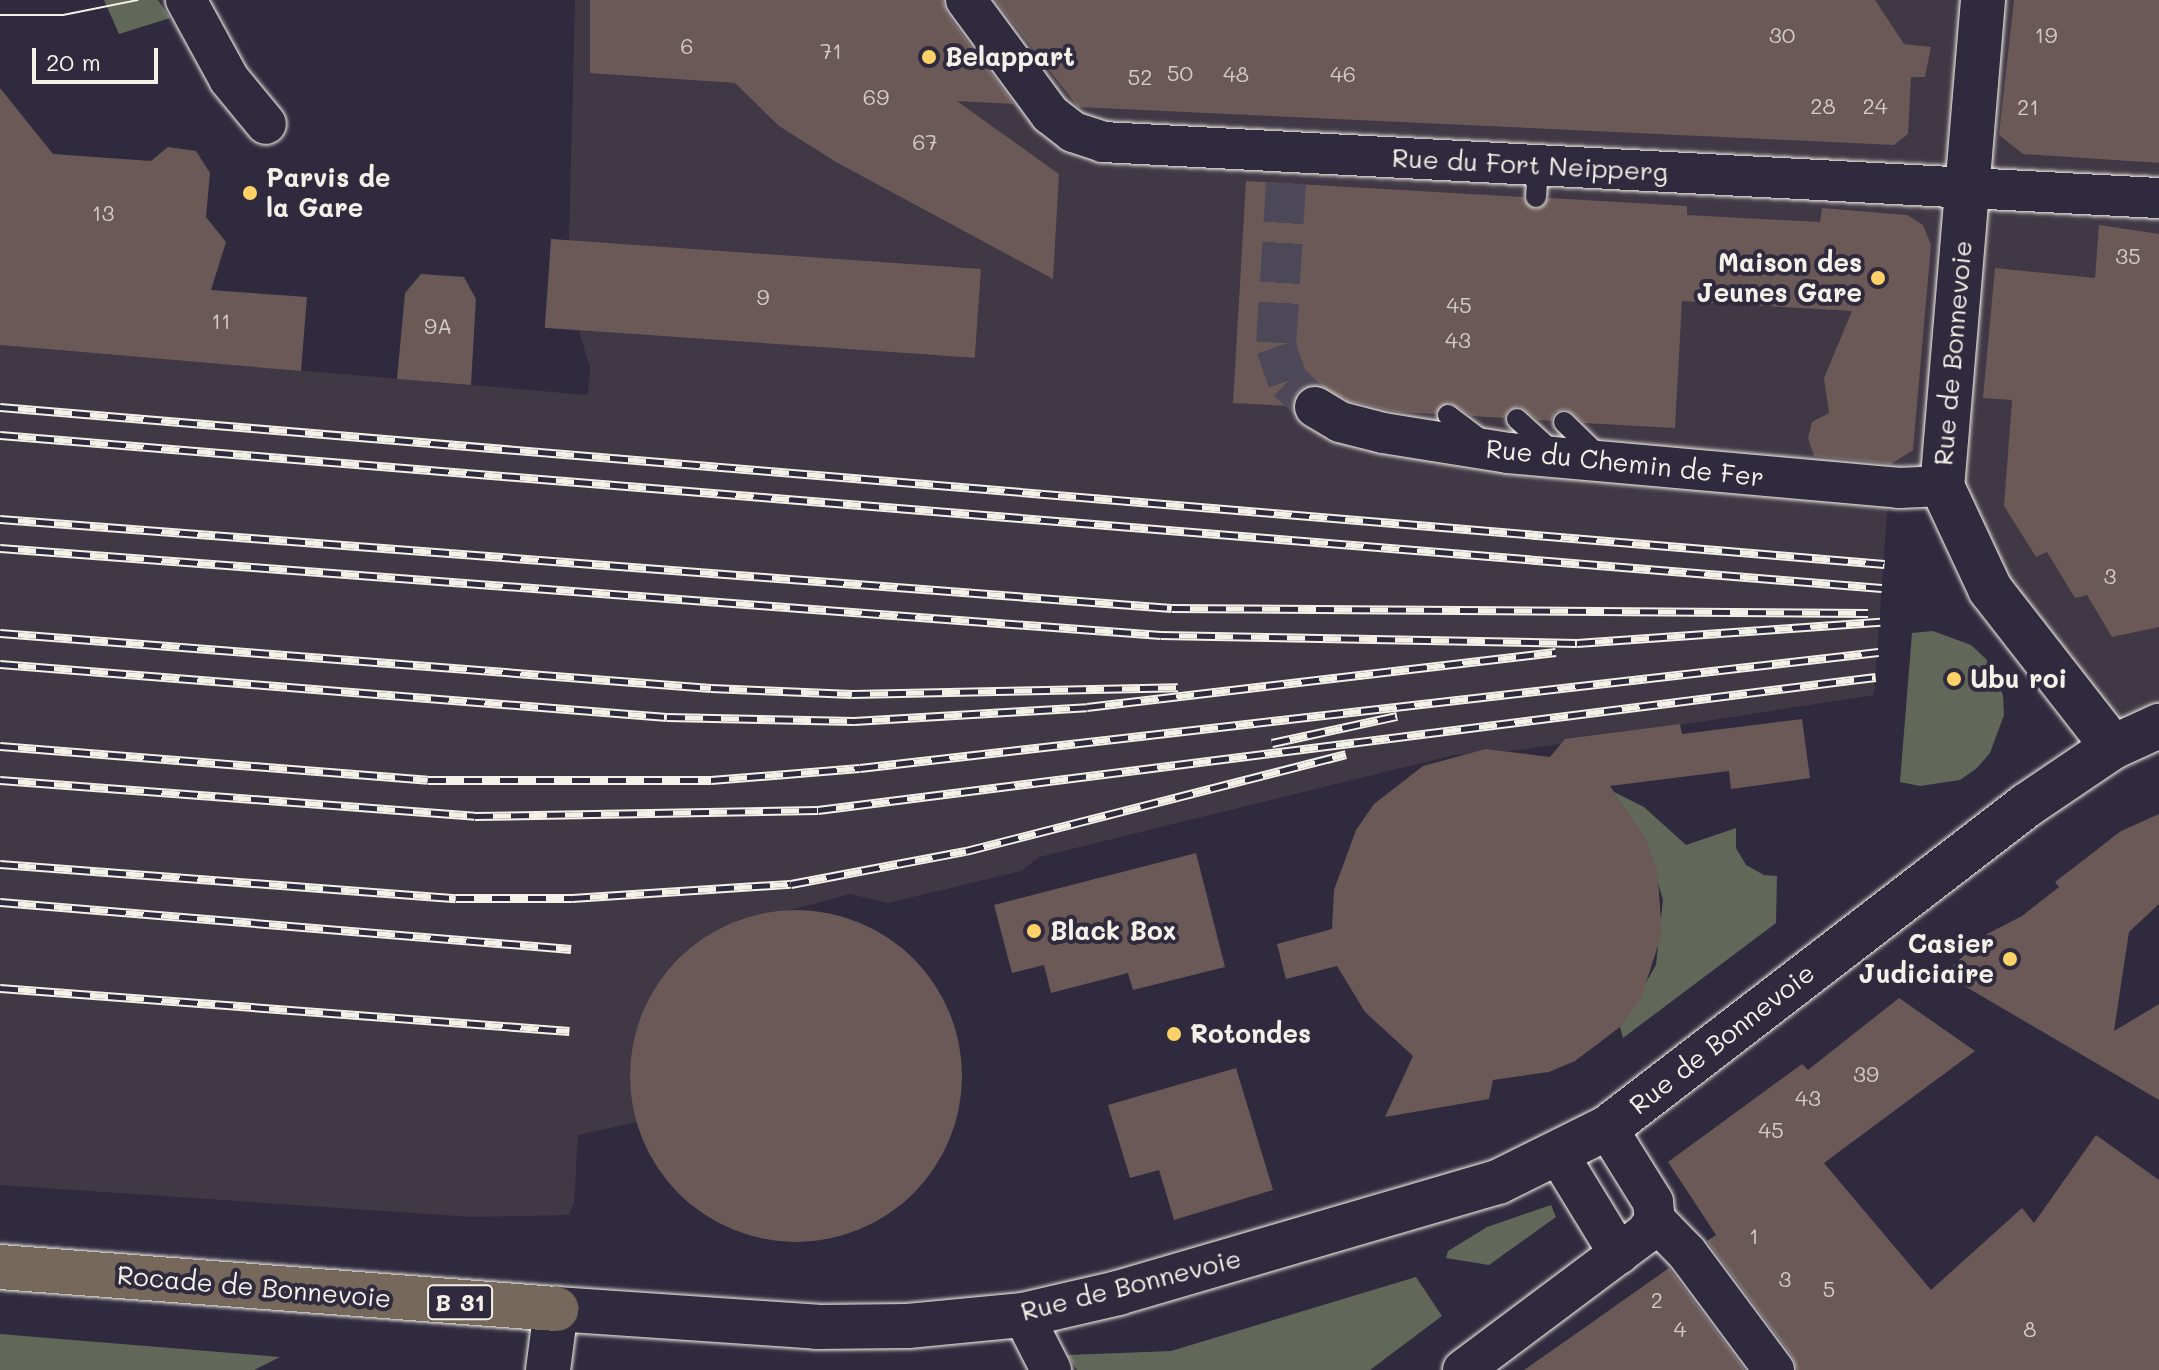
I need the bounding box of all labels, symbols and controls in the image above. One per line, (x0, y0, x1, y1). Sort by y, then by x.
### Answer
house number: 30 (1769, 22, 1795, 48)
house number: 19 (2035, 22, 2057, 48)
scale bar (36, 32, 162, 82)
house number: 6 (680, 33, 694, 59)
house number: 71 (820, 38, 842, 64)
place label: Belappart (945, 41, 1075, 73)
text: 20 m (46, 46, 101, 77)
marker: Belappart (920, 48, 938, 66)
house number: 50 (1167, 60, 1193, 86)
house number: 48 (1223, 61, 1249, 87)
house number: 46 (1330, 61, 1356, 87)
house number: 52 (1127, 64, 1153, 90)
house number: 69 (863, 84, 889, 110)
house number: 28 (1810, 93, 1836, 119)
house number: 24 (1862, 93, 1888, 119)
house number: 21 (2017, 94, 2039, 120)
house number: 67 (912, 129, 938, 155)
street label: Rue du Fort Neipperg (1391, 142, 1669, 188)
place label: Parvis de la Gare (266, 162, 391, 224)
marker: Parvis de la Gare (241, 184, 259, 202)
house number: 13 (92, 200, 114, 226)
street label: Rue de Bonnevoie (1928, 239, 1978, 467)
house number: 35 (2115, 243, 2141, 269)
place label: Maison des Jeunes Gare (1697, 247, 1862, 308)
marker: Maison des Jeunes Gare (1869, 269, 1887, 287)
house number: 9 (756, 284, 770, 310)
house number: 45 (1446, 292, 1472, 318)
house number: 11 (211, 308, 231, 334)
house number: 9A (424, 313, 452, 339)
house number: 43 (1445, 327, 1471, 353)
street label: Rue du Chemin de Fer (1484, 433, 1766, 493)
house number: 3 (2104, 563, 2116, 589)
place label: Ubu roi (1970, 663, 2067, 695)
marker: Ubu roi (1945, 670, 1963, 688)
place label: Black Box (1050, 915, 1176, 947)
marker: Black Box (1025, 922, 1043, 940)
place label: Casier Judiciaire (1859, 928, 1994, 990)
marker: Casier Judiciaire (2001, 950, 2019, 968)
street label: Rue de Bonnevoie (1623, 957, 1821, 1121)
place label: Rotondes (1190, 1018, 1311, 1050)
marker: Rotondes (1165, 1025, 1183, 1043)
house number: 39 (1853, 1061, 1879, 1087)
house number: 43 (1795, 1085, 1821, 1111)
house number: 45 (1758, 1117, 1784, 1143)
house number: 1 (1749, 1223, 1759, 1249)
street label: Rue de Bonnevoie (1018, 1243, 1244, 1327)
street label: Rocade de Bonnevoie (116, 1259, 392, 1315)
house number: 3 (1779, 1266, 1791, 1292)
house number: 5 (1823, 1276, 1835, 1302)
road number: B 31 (426, 1282, 494, 1322)
house number: 2 (1651, 1287, 1663, 1313)
house number: 4 (1674, 1316, 1686, 1342)
house number: 8 (2023, 1316, 2037, 1342)

